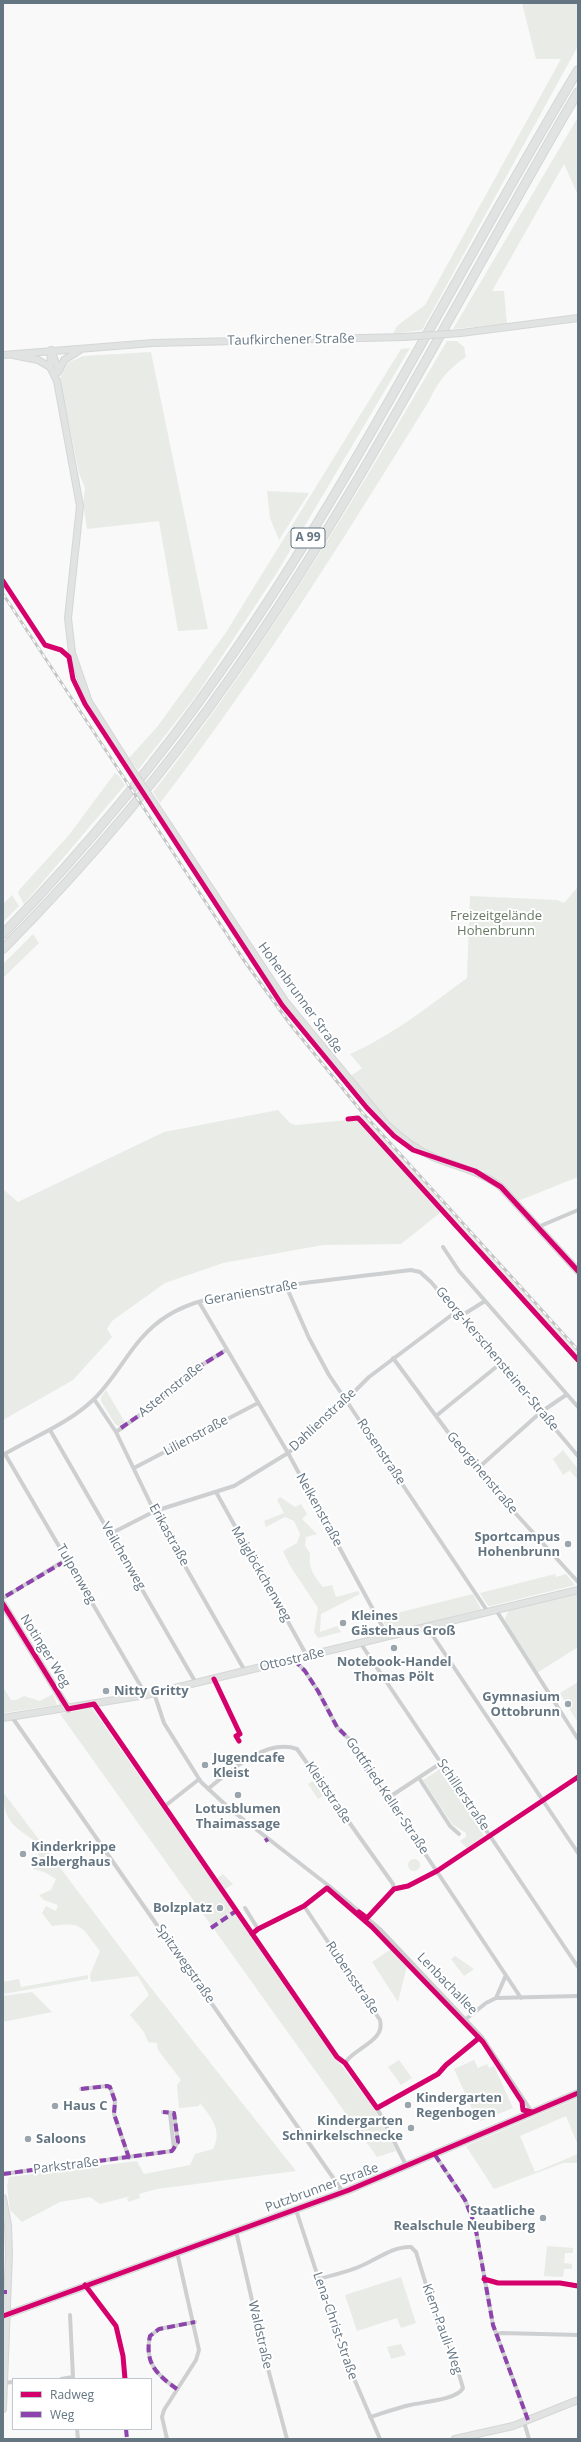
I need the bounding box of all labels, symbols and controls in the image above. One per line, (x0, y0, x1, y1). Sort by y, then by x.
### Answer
street label: Taufkirchener Straße (227, 331, 355, 349)
road number: A 99 (291, 528, 325, 548)
park label: Freizeitgelände Hohenbrunn (450, 908, 542, 939)
street label: Hohenbrunner Straße (254, 939, 346, 1057)
street label: Geranienstraße (203, 1277, 299, 1309)
street label: Georg-Kerschensteiner-Straße (432, 1284, 562, 1434)
street label: Asternstraße (136, 1359, 206, 1421)
street label: Dahlienstraße (287, 1385, 359, 1455)
street label: Lilienstraße (161, 1413, 231, 1459)
street label: Rosenstraße (353, 1416, 409, 1488)
street label: Georginenstraße (443, 1429, 521, 1517)
street label: Nelkenstraße (292, 1471, 346, 1549)
street label: Erikastraße (146, 1501, 192, 1569)
street label: Veilchenweg (97, 1519, 149, 1593)
street label: Maiglöckchenweg (227, 1524, 295, 1624)
place label: Sportcampus Hohenbrunn (474, 1529, 560, 1560)
marker: Sportcampus Hohenbrunn (563, 1539, 573, 1549)
street label: Tulpenweg (53, 1541, 99, 1607)
place label: Kleines Gästehaus Groß (351, 1608, 455, 1639)
street label: Notinger Weg (16, 1612, 74, 1690)
marker: Kleines Gästehaus Groß (338, 1618, 348, 1628)
marker: Notebook-Handel Thomas Pölt (389, 1643, 399, 1653)
street label: Ottostraße (258, 1645, 326, 1675)
place label: Notebook-Handel Thomas Pölt (337, 1654, 451, 1685)
place label: Nitty Gritty (114, 1683, 189, 1699)
marker: Nitty Gritty (101, 1686, 111, 1696)
place label: Gymnasium Ottobrunn (482, 1689, 560, 1720)
marker: Gymnasium Ottobrunn (563, 1699, 573, 1709)
street label: Gottfried-Keller-Straße (342, 1735, 432, 1857)
place label: Jugendcafe Kleist (213, 1750, 285, 1781)
street label: Schillerstraße (433, 1756, 493, 1834)
street label: Kleiststraße (302, 1759, 354, 1827)
marker: Jugendcafe Kleist (200, 1760, 210, 1770)
marker: Lotusblumen Thaimassage (233, 1790, 243, 1800)
place label: Lotusblumen Thaimassage (195, 1801, 281, 1832)
place label: Kinderkrippe Salberghaus (31, 1839, 116, 1870)
marker: Kinderkrippe Salberghaus (18, 1849, 28, 1859)
place label: Bolzplatz (153, 1900, 212, 1916)
marker: Bolzplatz (215, 1903, 225, 1913)
street label: Spitzwegstraße (152, 1922, 218, 2006)
street label: Rubensstraße (322, 1939, 382, 2017)
street label: Lenbachallee (414, 1950, 480, 2018)
place label: Kindergarten Regenbogen (416, 2090, 502, 2121)
place label: Haus C (63, 2098, 107, 2114)
marker: Kindergarten Regenbogen (403, 2100, 413, 2110)
marker: Haus C (50, 2101, 60, 2111)
place label: Kindergarten Schnirkelschnecke (282, 2113, 403, 2144)
marker: Kindergarten Schnirkelschnecke (406, 2123, 416, 2133)
place label: Saloons (36, 2131, 86, 2147)
marker: Saloons (23, 2134, 33, 2144)
street label: Parkstraße (32, 2154, 100, 2178)
street label: Putzbrunner Straße (263, 2160, 381, 2216)
place label: Staatliche Realschule Neubiberg (394, 2203, 535, 2234)
marker: Staatliche Realschule Neubiberg (538, 2213, 548, 2223)
street label: Lena-Christ-Straße (309, 2270, 361, 2382)
street label: Kiem-Pauli-Weg (418, 2282, 466, 2376)
street label: Waldstraße (245, 2300, 275, 2370)
legend (12, 2378, 152, 2430)
text: Radweg (50, 2386, 94, 2403)
text: Weg (50, 2406, 74, 2423)

